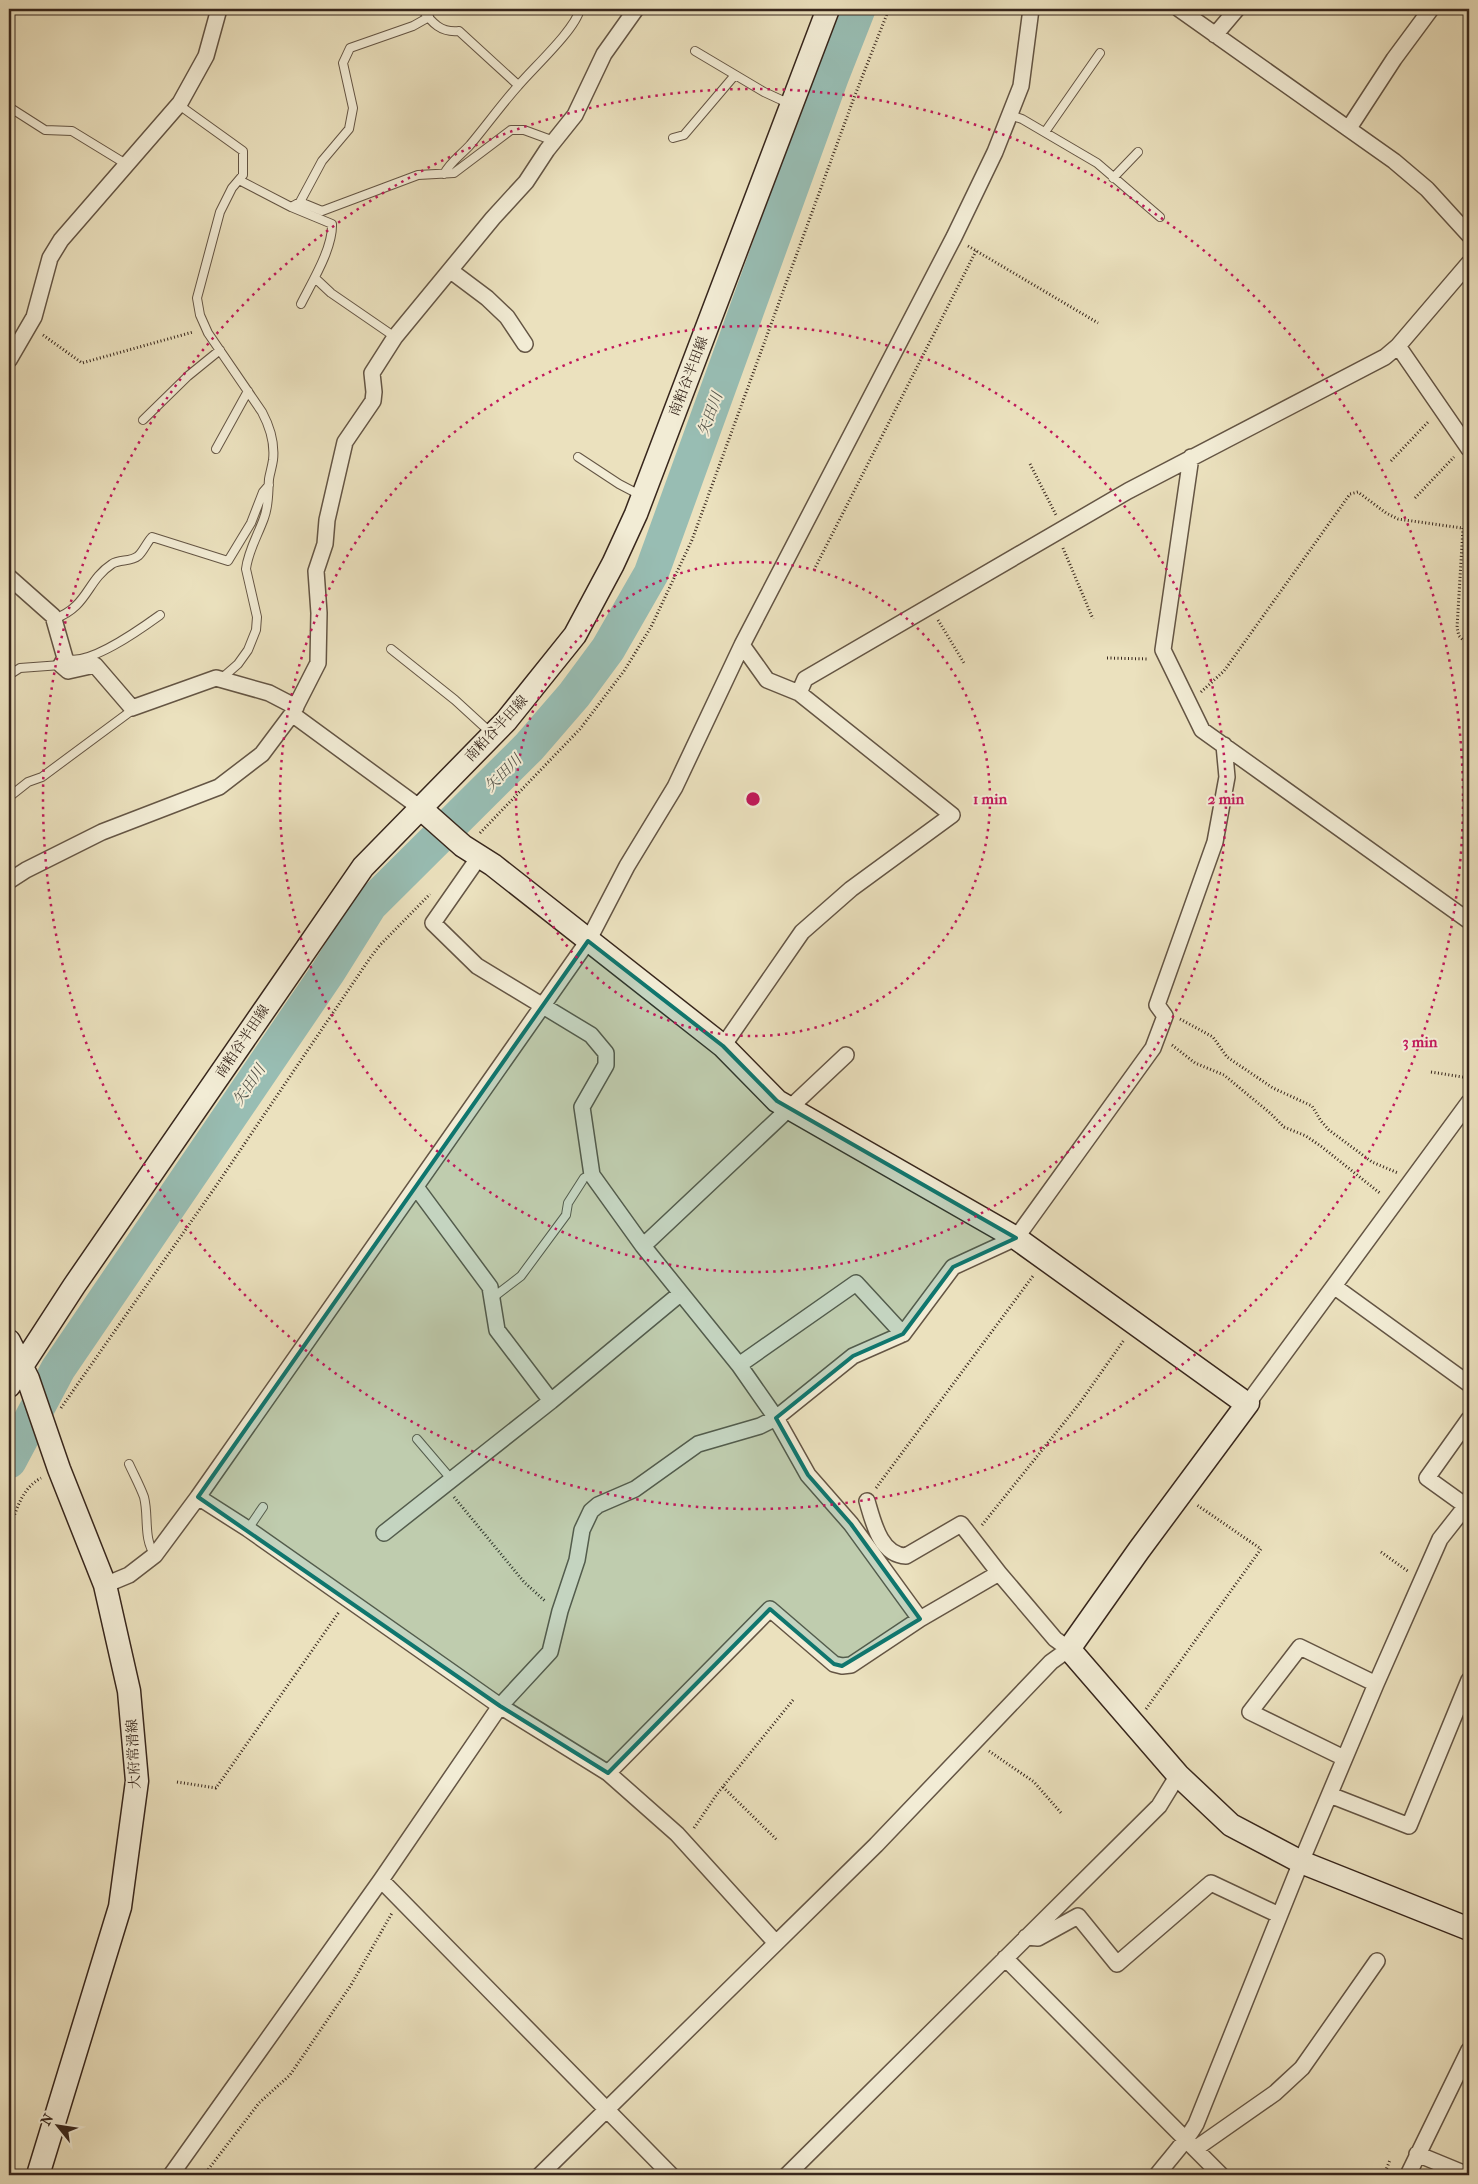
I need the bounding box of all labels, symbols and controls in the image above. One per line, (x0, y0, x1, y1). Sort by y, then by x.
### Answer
street label: 南粕谷半田線 (665, 334, 711, 418)
water label: 矢田川 (694, 388, 727, 438)
street label: 南粕谷半田線 (462, 692, 531, 765)
water label: 矢田川 (481, 749, 527, 795)
centre of rings (744, 790, 762, 808)
text: 1 min (973, 790, 1007, 808)
text: 2 min (1208, 790, 1245, 808)
street label: 南粕谷半田線 (212, 1002, 273, 1081)
text: 3 min (1403, 1033, 1438, 1051)
water label: 矢田川 (229, 1060, 270, 1109)
street label: 大府常滑線 (123, 1719, 144, 1789)
north arrow (32, 2102, 82, 2152)
text: N (37, 2111, 57, 2129)

